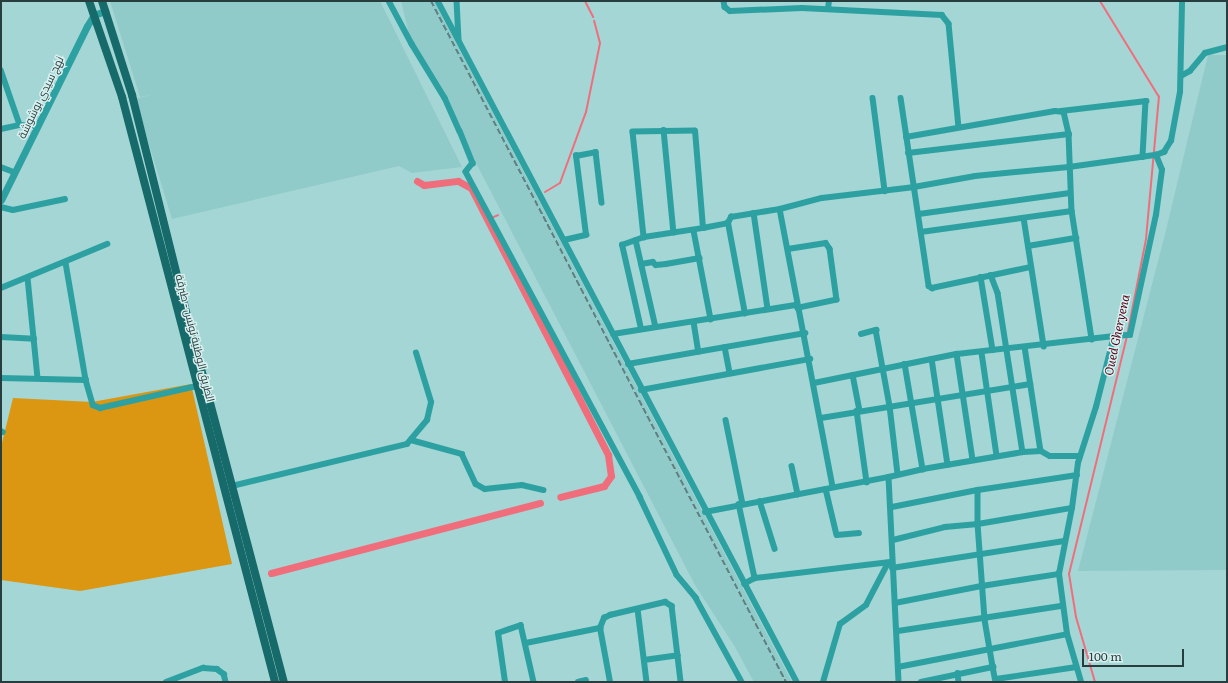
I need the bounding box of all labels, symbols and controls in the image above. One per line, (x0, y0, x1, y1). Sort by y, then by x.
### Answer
street label: نهج سيدي بوشوشة (14, 54, 66, 140)
street label: الطريق الوطنية تونس - طبرقة (174, 273, 218, 403)
water label: Oued Gheryena (1101, 293, 1133, 377)
scale bar (1084, 641, 1186, 667)
text: 100 m (1089, 647, 1122, 665)

